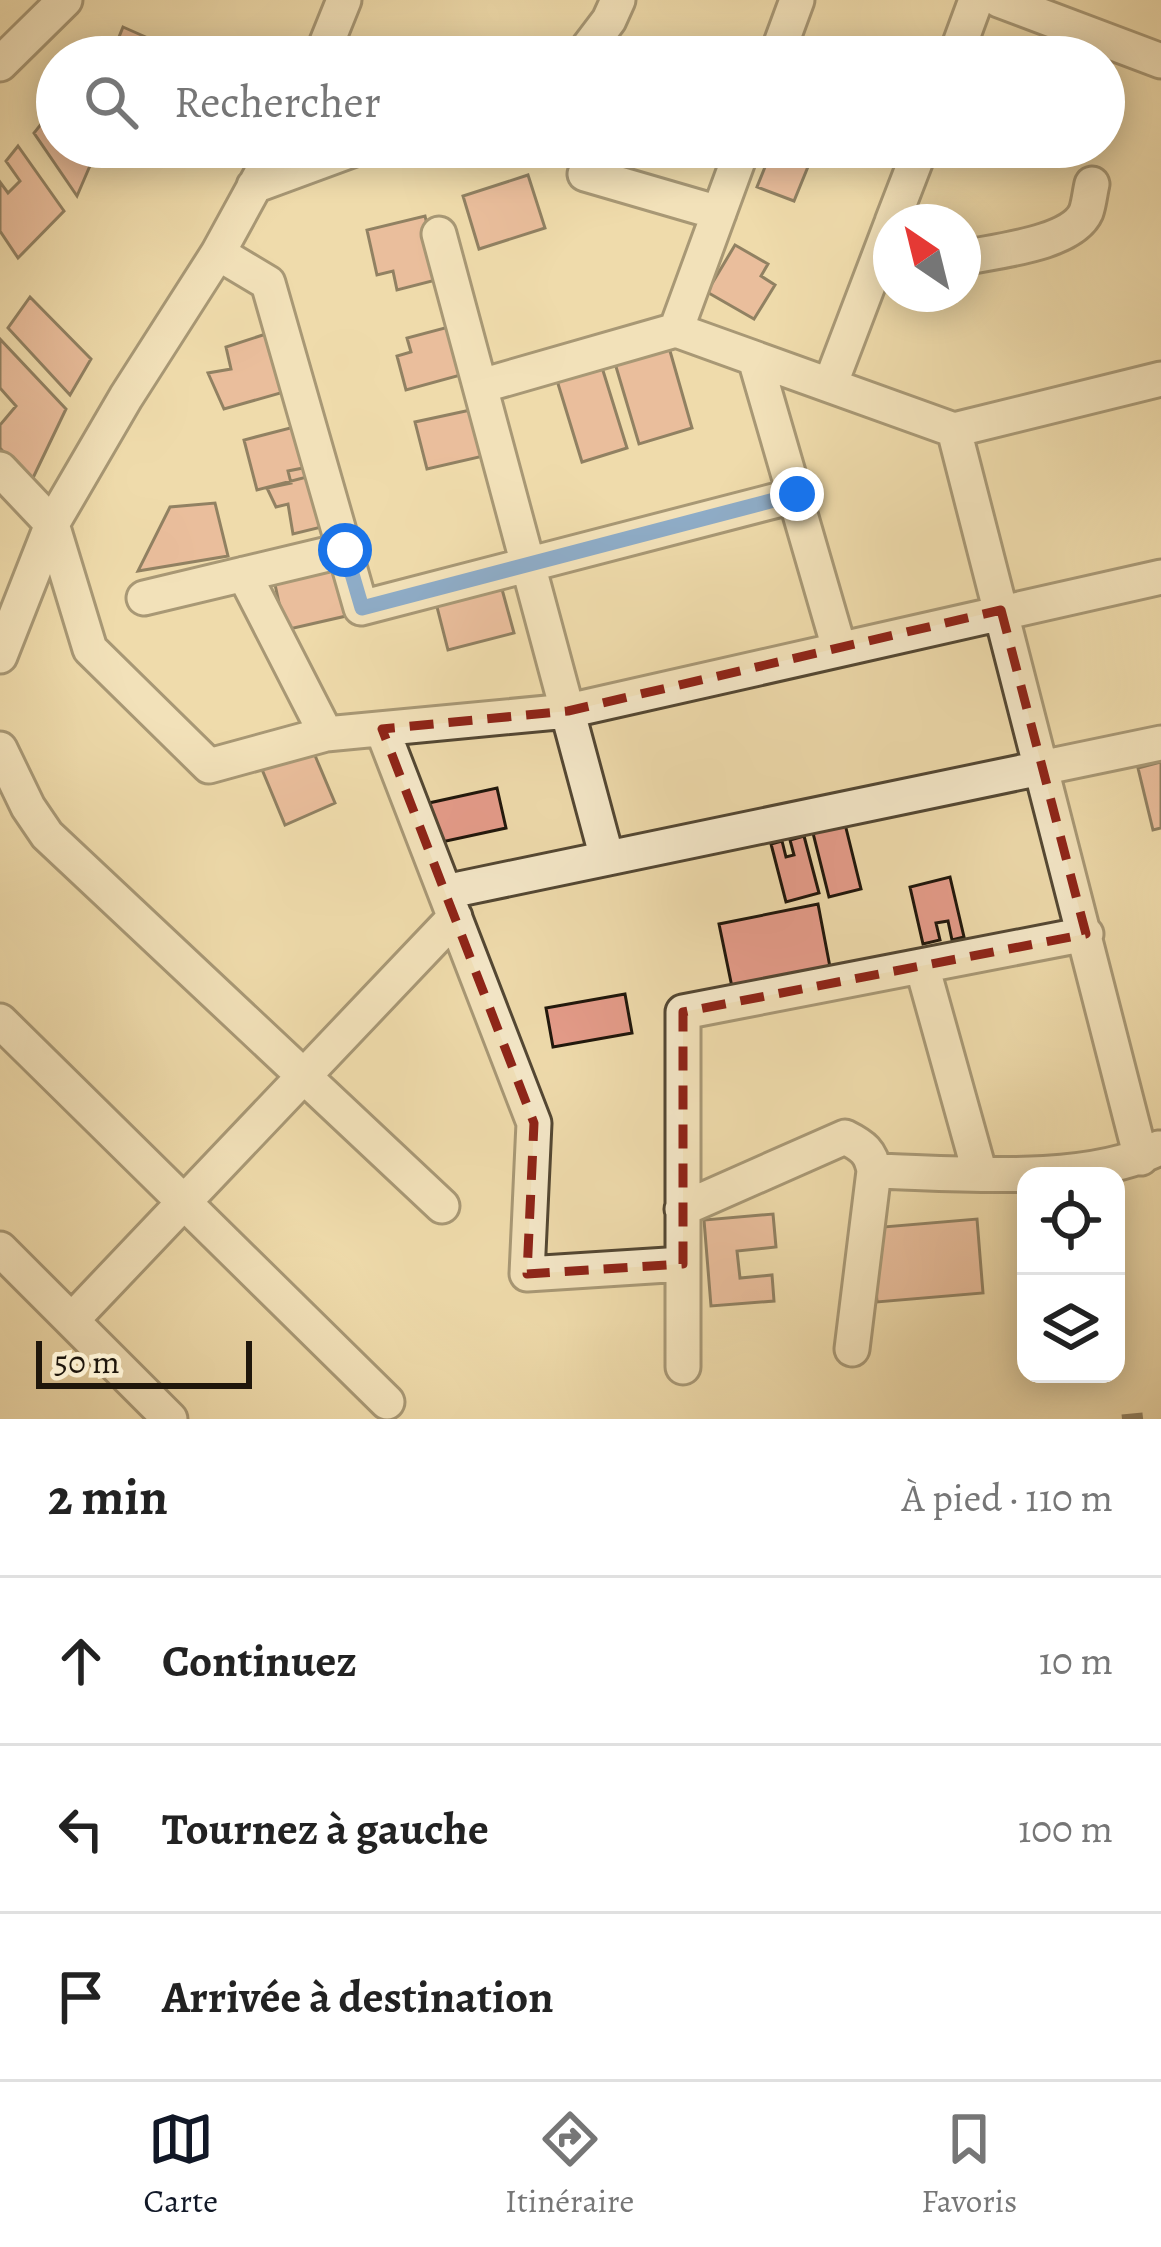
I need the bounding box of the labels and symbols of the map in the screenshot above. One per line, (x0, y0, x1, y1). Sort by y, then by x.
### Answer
north arrow (873, 204, 981, 312)
route end (770, 467, 824, 521)
route start (318, 523, 372, 577)
scale bar (36, 1335, 252, 1388)

